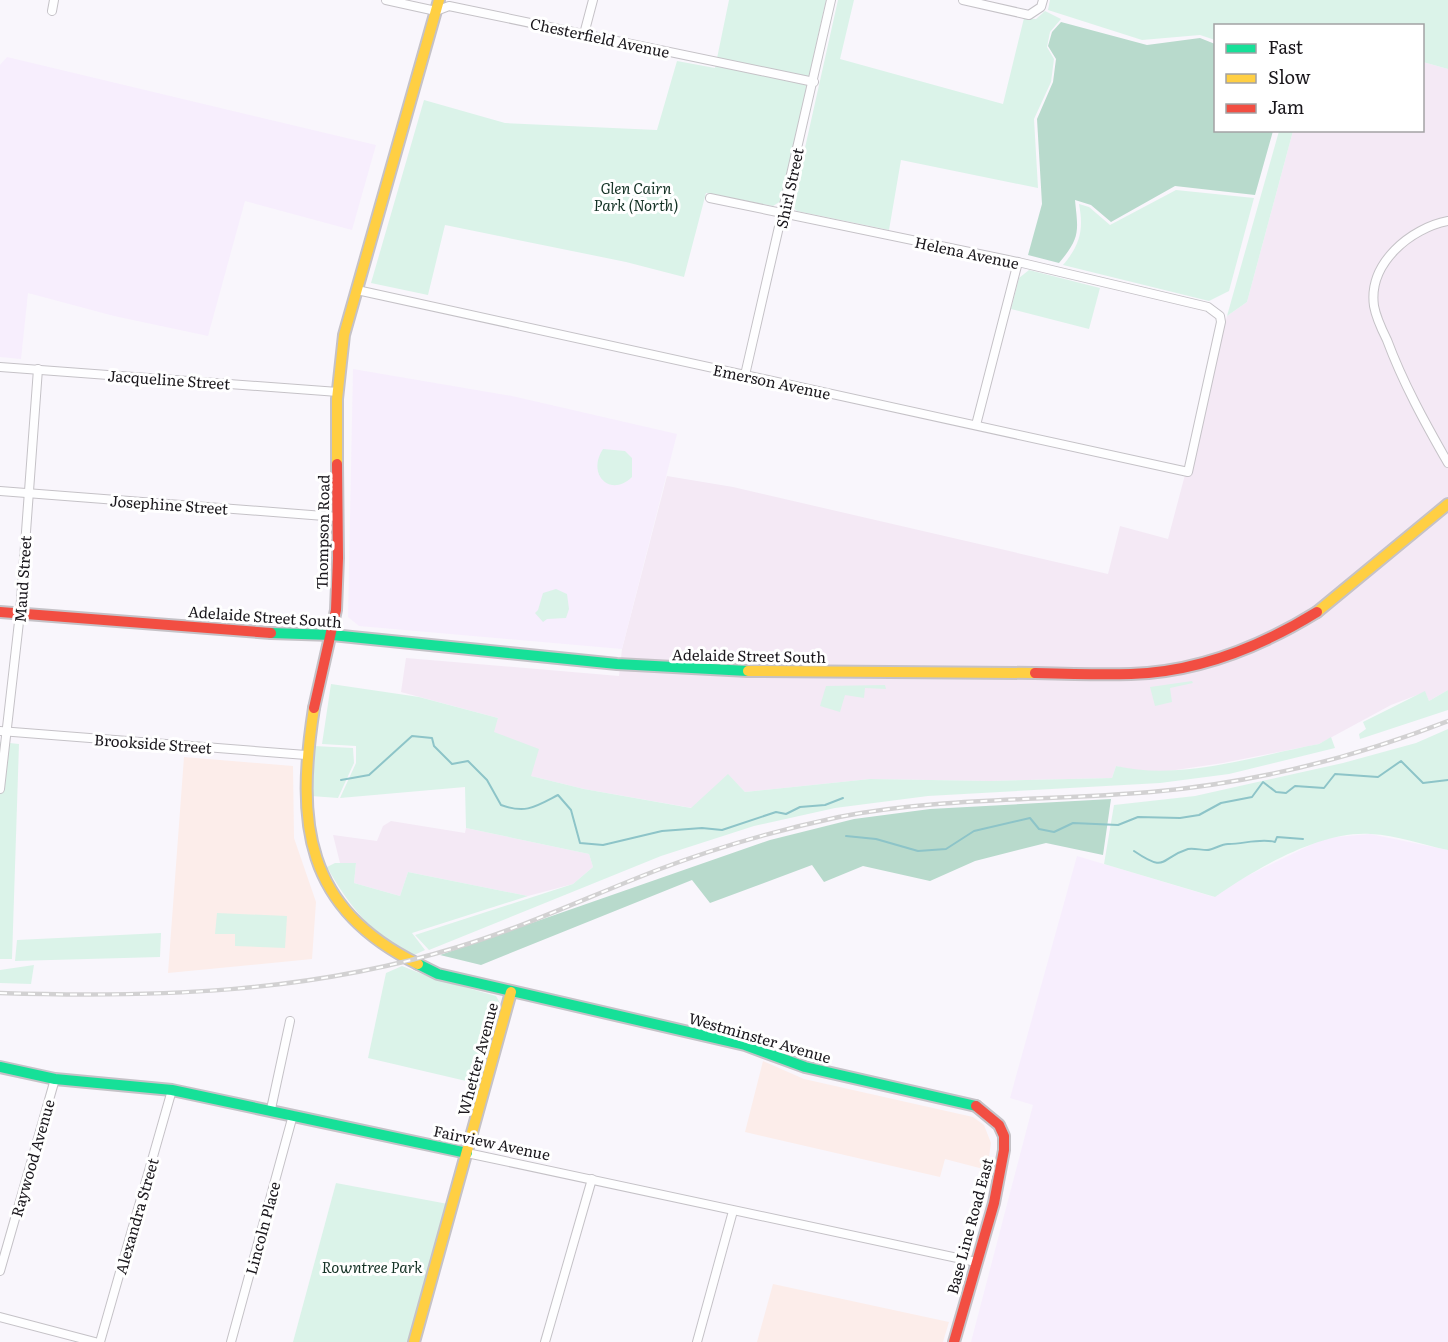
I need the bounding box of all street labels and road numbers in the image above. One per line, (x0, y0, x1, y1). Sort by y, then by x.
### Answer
street label: Chesterfield Avenue (528, 11, 672, 63)
street label: Shirl Street (769, 146, 809, 230)
street label: Helena Avenue (913, 230, 1022, 274)
street label: Emerson Avenue (711, 357, 833, 405)
street label: Jacqueline Street (107, 363, 231, 395)
street label: Thompson Road (309, 474, 335, 590)
street label: Josephine Street (109, 488, 229, 520)
street label: Maud Street (7, 535, 37, 623)
street label: Adelaide Street South (187, 599, 343, 633)
street label: Adelaide Street South (672, 642, 826, 668)
street label: Brookside Street (93, 727, 213, 759)
street label: Whetter Avenue (451, 1000, 503, 1118)
street label: Westminster Avenue (686, 1006, 834, 1068)
street label: Raywood Avenue (4, 1096, 60, 1220)
street label: Fairview Avenue (431, 1118, 553, 1166)
street label: Alexandra Street (108, 1155, 164, 1277)
street label: Base Line Road East (940, 1155, 998, 1297)
street label: Lincoln Place (239, 1179, 286, 1277)

